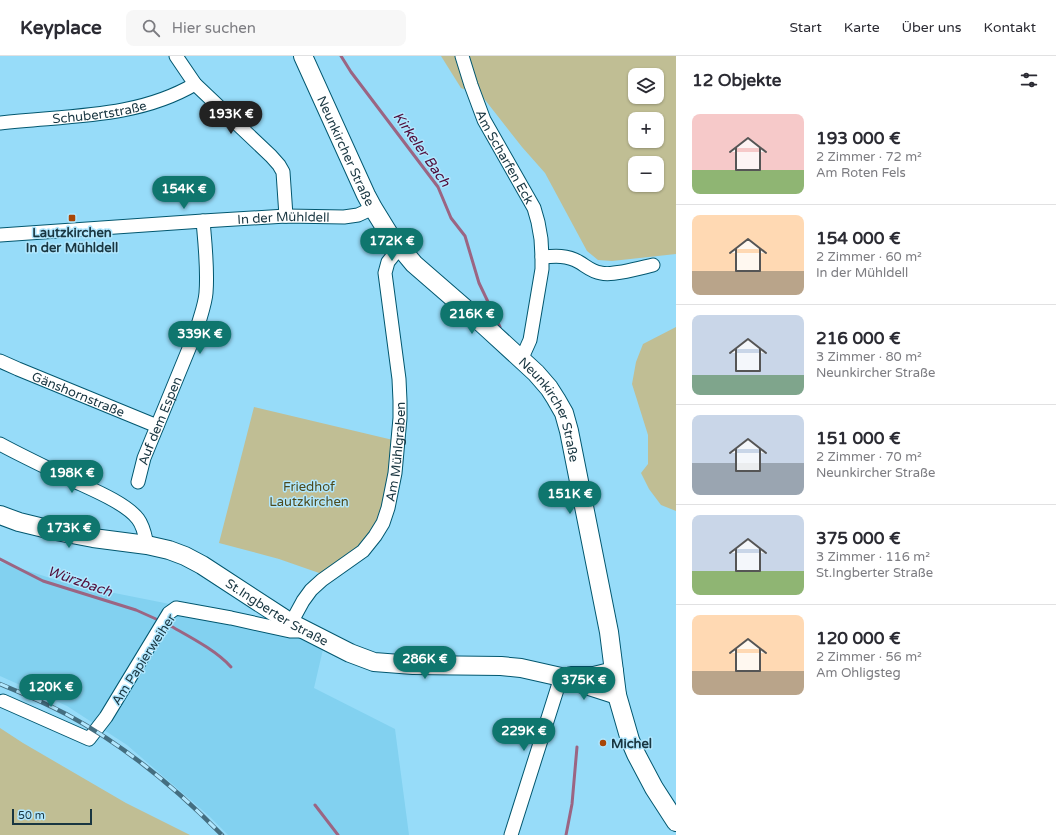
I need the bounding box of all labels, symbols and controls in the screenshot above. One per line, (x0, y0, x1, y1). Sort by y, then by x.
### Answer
search box (126, 10, 406, 46)
text: Keyplace (20, 17, 102, 39)
icon: search (140, 17, 162, 39)
text: Hier suchen (172, 19, 256, 37)
text: Start (790, 19, 822, 36)
text: Karte (844, 19, 880, 36)
text: Über uns (902, 19, 962, 36)
text: Kontakt (984, 19, 1036, 36)
map controls (628, 68, 664, 192)
button: layers (628, 68, 664, 104)
icon: filters (1018, 69, 1040, 91)
text: 12 Objekte (692, 70, 781, 91)
street label: Neunkircher Straße (313, 93, 377, 209)
street label: Schubertstraße (52, 98, 148, 127)
pin: 193K € (198, 101, 264, 135)
text: 193K € (208, 106, 254, 122)
street label: Am Scharfen Eck (472, 108, 537, 207)
water label: Kirkeler Bach (389, 109, 454, 190)
button: + (628, 112, 664, 148)
text: 193 000 € (816, 128, 901, 149)
icon: home (724, 130, 772, 178)
text: 2 Zimmer · 72 m² (816, 149, 922, 165)
button: − (628, 156, 664, 192)
text: Am Roten Fels (816, 165, 906, 181)
pin: 154K € (151, 176, 217, 210)
text: 154K € (161, 181, 207, 197)
street label: In der Mühldell (237, 209, 330, 228)
marker: Lautzkirchen In der Mühldell (67, 213, 77, 223)
place label: Lautzkirchen In der Mühldell (26, 225, 118, 256)
pin: 172K € (359, 228, 425, 262)
text: 154 000 € (816, 228, 901, 249)
icon: home (724, 231, 772, 279)
text: 172K € (369, 233, 415, 249)
text: 2 Zimmer · 60 m² (816, 249, 922, 265)
text: In der Mühldell (816, 265, 908, 281)
pin: 216K € (439, 301, 505, 335)
text: 216K € (449, 306, 495, 322)
pin: 339K € (167, 321, 233, 355)
text: 339K € (177, 326, 223, 342)
text: 216 000 € (816, 328, 901, 349)
icon: home (724, 331, 772, 379)
text: 3 Zimmer · 80 m² (816, 349, 922, 365)
street label: Neunkircher Straße (515, 354, 582, 464)
text: Neunkircher Straße (816, 365, 935, 381)
street label: Gänshornstraße (29, 369, 127, 421)
street label: Auf dem Espen (135, 374, 186, 467)
street label: Am Mühlgraben (382, 402, 409, 503)
text: 151 000 € (816, 428, 901, 449)
icon: home (724, 431, 772, 479)
text: 2 Zimmer · 70 m² (816, 449, 922, 465)
pin: 198K € (39, 460, 105, 494)
text: 198K € (49, 465, 95, 481)
text: Neunkircher Straße (816, 465, 935, 481)
park label: Friedhof Lautzkirchen (269, 479, 349, 510)
pin: 151K € (537, 481, 603, 515)
text: 151K € (547, 486, 593, 502)
pin: 173K € (36, 515, 102, 549)
text: 173K € (46, 520, 92, 536)
text: 375 000 € (816, 528, 901, 549)
icon: home (724, 531, 772, 579)
text: 3 Zimmer · 116 m² (816, 549, 930, 565)
water label: Würzbach (45, 563, 115, 601)
text: St.Ingberter Straße (816, 565, 933, 581)
street label: St.Ingberter Straße (222, 576, 331, 650)
street label: Am Papierweiher (108, 611, 179, 708)
text: 120 000 € (816, 628, 901, 649)
icon: home (724, 631, 772, 679)
pin: 286K € (392, 646, 458, 680)
text: 2 Zimmer · 56 m² (816, 649, 922, 665)
text: 286K € (402, 651, 448, 667)
text: Am Ohligsteg (816, 665, 901, 681)
pin: 375K € (551, 667, 617, 701)
text: 375K € (561, 672, 607, 688)
pin: 120K € (18, 674, 84, 708)
text: 120K € (28, 679, 74, 695)
pin: 229K € (491, 718, 557, 752)
text: 229K € (501, 723, 547, 739)
place label: Michel (611, 736, 652, 752)
marker: Michel (598, 738, 608, 748)
scale bar (12, 807, 92, 826)
text: 50 m (18, 809, 45, 822)

